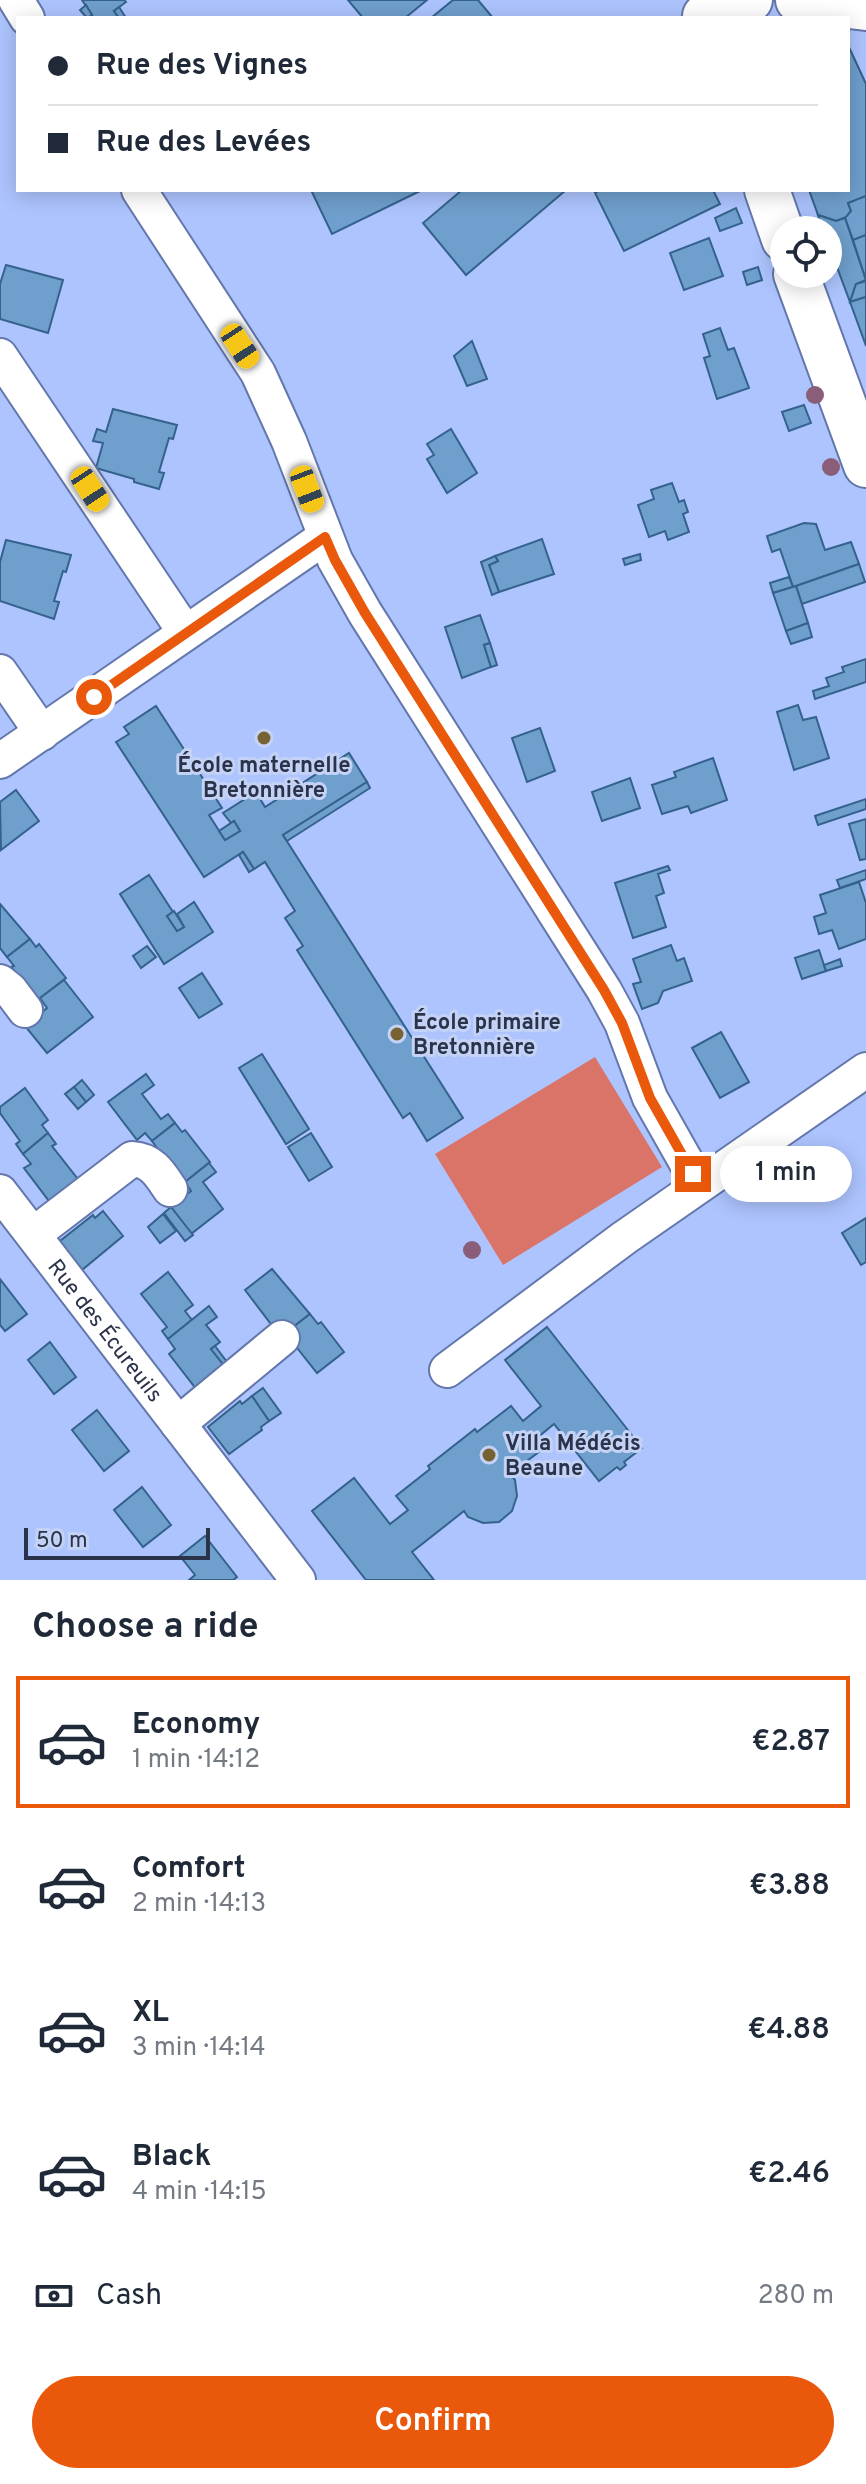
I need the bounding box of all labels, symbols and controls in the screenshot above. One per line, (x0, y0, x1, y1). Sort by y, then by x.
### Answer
text: Rue des Vignes (96, 48, 308, 85)
text: Rue des Levées (96, 125, 311, 162)
map controls (770, 216, 842, 288)
button: locate (770, 216, 842, 288)
car (217, 319, 263, 373)
car (67, 462, 113, 516)
car (287, 462, 327, 516)
route start (76, 679, 112, 715)
marker: École maternelle Bretonnière (255, 729, 273, 747)
place label: École maternelle Bretonnière (178, 751, 350, 805)
place label: École primaire Bretonnière (413, 1008, 561, 1062)
marker: École primaire Bretonnière (388, 1025, 406, 1043)
callout: 1 min (721, 1146, 853, 1202)
route end (675, 1156, 711, 1192)
text: 1 min (755, 1157, 817, 1190)
street label: Rue des Écureuils (41, 1255, 167, 1408)
place label: Villa Médécis Beaune (505, 1431, 641, 1483)
marker: Villa Médécis Beaune (480, 1446, 498, 1464)
scale bar (24, 1524, 210, 1560)
text: 50 m (36, 1528, 88, 1555)
text: Choose a ride (32, 1605, 258, 1651)
icon: car (36, 1706, 108, 1778)
text: Economy (132, 1707, 260, 1744)
text: €2.87 (752, 1724, 830, 1761)
text: 1 min · 14:12 (132, 1744, 260, 1777)
icon: car (36, 1850, 108, 1922)
text: Comfort (132, 1851, 245, 1888)
text: €3.88 (749, 1868, 830, 1905)
text: 2 min · 14:13 (132, 1888, 266, 1921)
icon: car (36, 1994, 108, 2066)
text: XL (132, 1995, 169, 2032)
text: €4.88 (748, 2012, 830, 2049)
text: 3 min · 14:14 (132, 2032, 266, 2065)
icon: car (36, 2138, 108, 2210)
text: Black (132, 2139, 211, 2176)
text: €2.46 (748, 2156, 830, 2193)
text: 4 min · 14:15 (132, 2176, 267, 2209)
icon: cash (32, 2274, 76, 2318)
text: Cash (96, 2278, 162, 2315)
text: 280 m (758, 2280, 834, 2313)
button: Confirm (32, 2376, 834, 2468)

